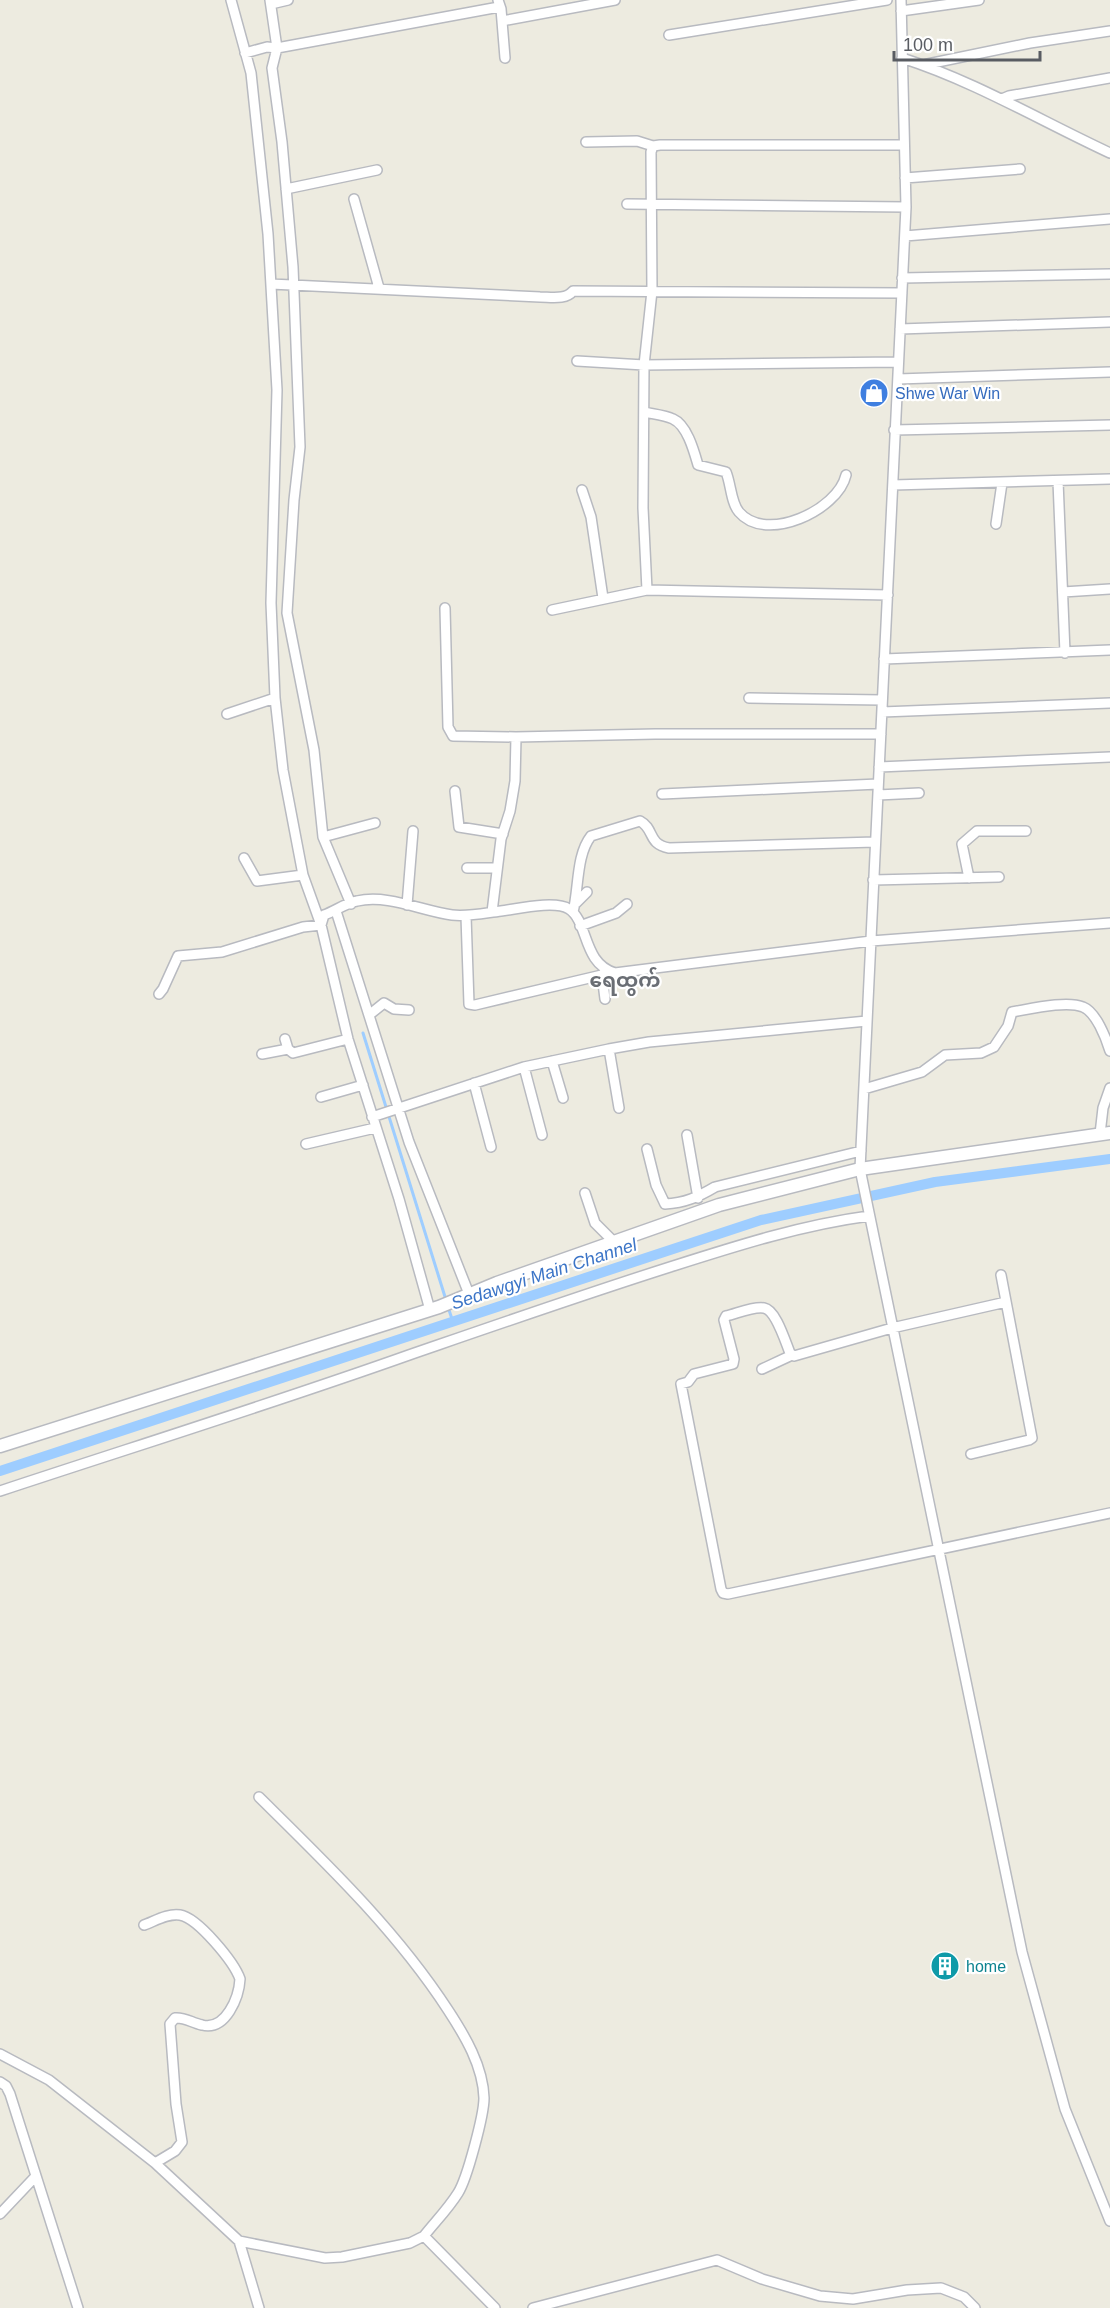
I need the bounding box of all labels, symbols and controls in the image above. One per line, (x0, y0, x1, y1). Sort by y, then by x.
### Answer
scale bar (894, 24, 1040, 62)
text: 100 m (903, 35, 953, 55)
shop icon: Shwe War Win (858, 377, 890, 409)
place label: Shwe War Win (895, 385, 1000, 402)
district label: ရေထွက် (590, 967, 661, 996)
water label: Sedawgyi Main Channel (449, 1234, 640, 1314)
building icon: home (929, 1950, 961, 1982)
place label: home (966, 1958, 1006, 1975)

